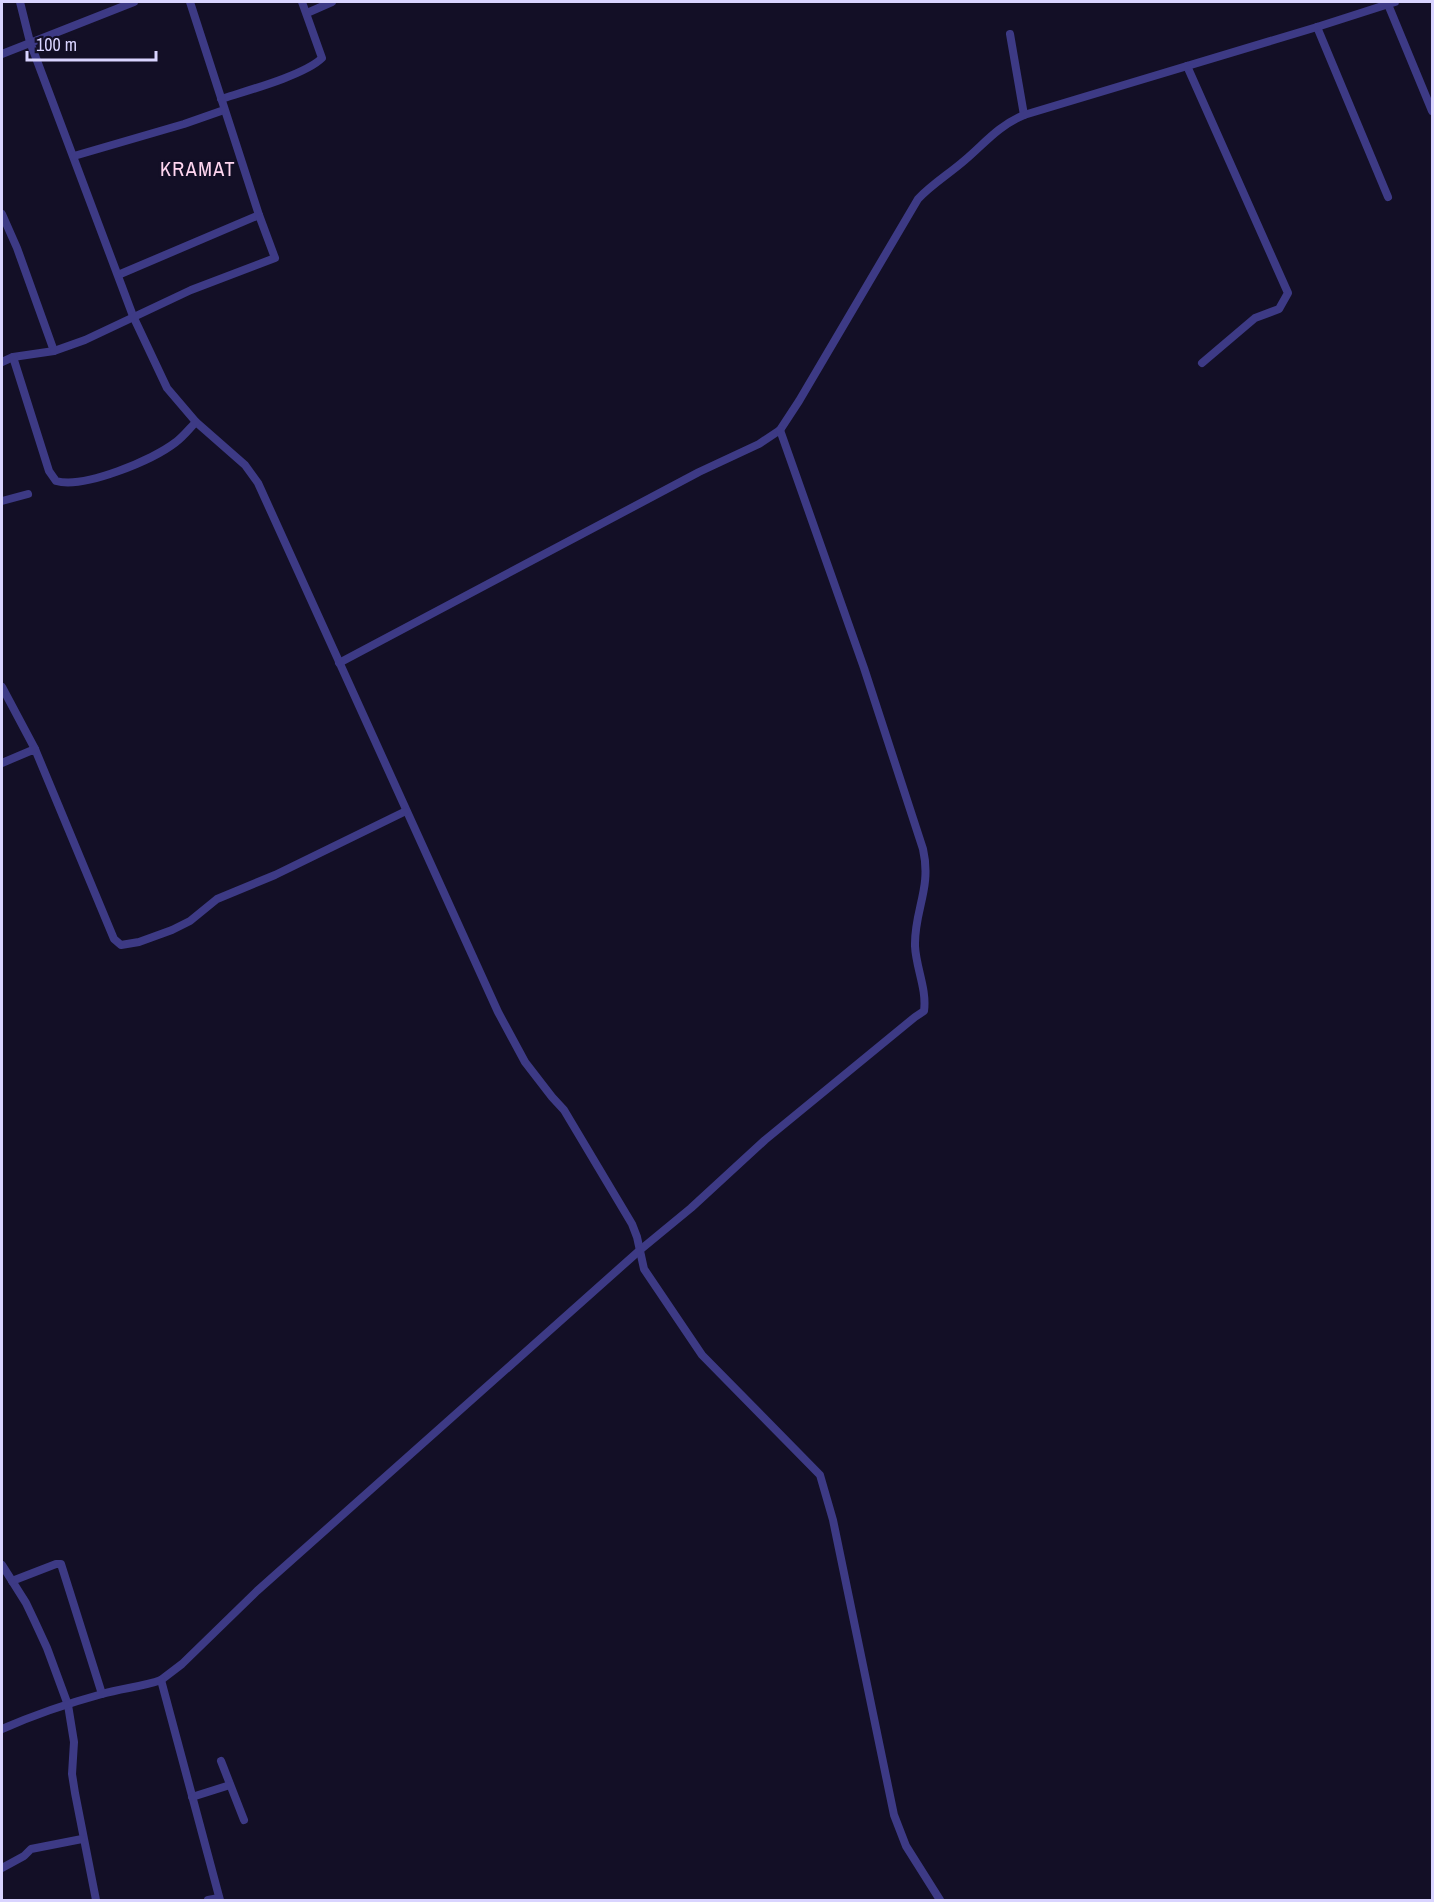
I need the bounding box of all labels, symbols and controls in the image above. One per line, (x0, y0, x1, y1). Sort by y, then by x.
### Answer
scale bar (27, 24, 156, 62)
text: 100 m (36, 32, 77, 57)
district label: KRAMAT (160, 155, 236, 182)

